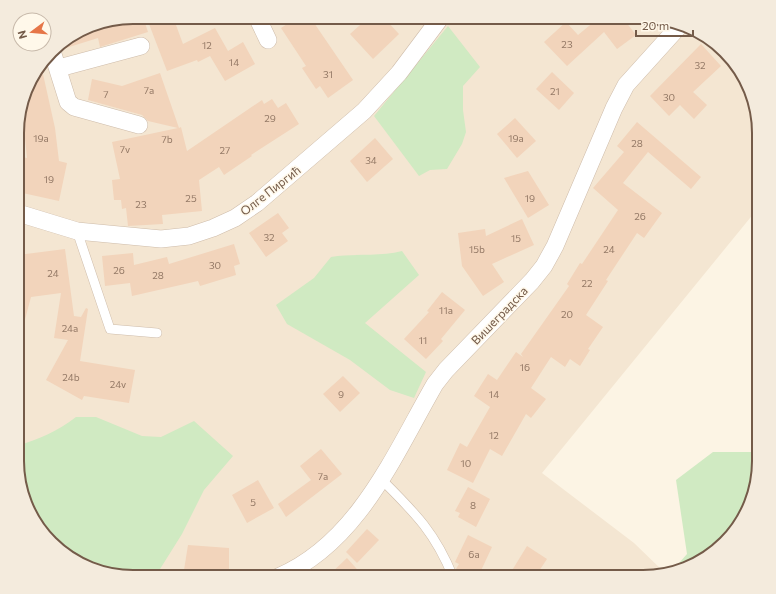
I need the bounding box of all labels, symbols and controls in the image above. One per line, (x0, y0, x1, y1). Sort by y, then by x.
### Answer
north arrow (12, 12, 52, 52)
scale bar (636, 12, 693, 38)
text: 20 m (642, 18, 669, 32)
text: N (15, 29, 29, 41)
house number: 23 (561, 38, 573, 50)
house number: 12 (202, 39, 212, 51)
house number: 14 (229, 56, 239, 68)
house number: 32 (694, 59, 706, 71)
house number: 31 (323, 68, 333, 80)
house number: 7a (144, 84, 154, 96)
house number: 21 (550, 85, 560, 97)
house number: 7 (103, 88, 109, 100)
house number: 30 (663, 91, 675, 103)
house number: 29 (264, 112, 276, 124)
house number: 19a (33, 132, 49, 144)
house number: 19a (508, 132, 524, 144)
house number: 7b (161, 133, 173, 145)
house number: 28 (631, 137, 643, 149)
house number: 7v (120, 143, 130, 155)
house number: 27 (220, 144, 230, 156)
house number: 34 (365, 154, 377, 166)
street label: Олге Пиргић (237, 162, 303, 218)
house number: 19 (44, 173, 54, 185)
house number: 25 (185, 192, 197, 204)
house number: 19 (525, 192, 535, 204)
house number: 23 (135, 198, 147, 210)
house number: 26 (634, 210, 646, 222)
house number: 32 (263, 231, 275, 243)
house number: 15 (511, 232, 521, 244)
house number: 15b (469, 243, 485, 255)
house number: 24 (603, 243, 615, 255)
house number: 30 (209, 259, 221, 271)
house number: 26 (113, 264, 125, 276)
house number: 24 (47, 267, 59, 279)
house number: 28 (152, 269, 164, 281)
house number: 22 (581, 277, 593, 289)
street label: Вишеградска (468, 283, 530, 347)
house number: 11a (439, 304, 453, 316)
house number: 20 (561, 308, 573, 320)
house number: 24a (62, 322, 78, 334)
house number: 11 (419, 334, 427, 346)
house number: 16 (520, 361, 530, 373)
house number: 24b (62, 371, 80, 383)
house number: 24v (110, 378, 126, 390)
house number: 9 (338, 388, 344, 400)
house number: 14 (489, 388, 499, 400)
house number: 12 (489, 429, 499, 441)
house number: 10 (461, 457, 471, 469)
house number: 7a (318, 470, 328, 482)
house number: 5 (250, 496, 256, 508)
house number: 8 (470, 499, 476, 511)
house number: 6a (468, 548, 480, 560)

